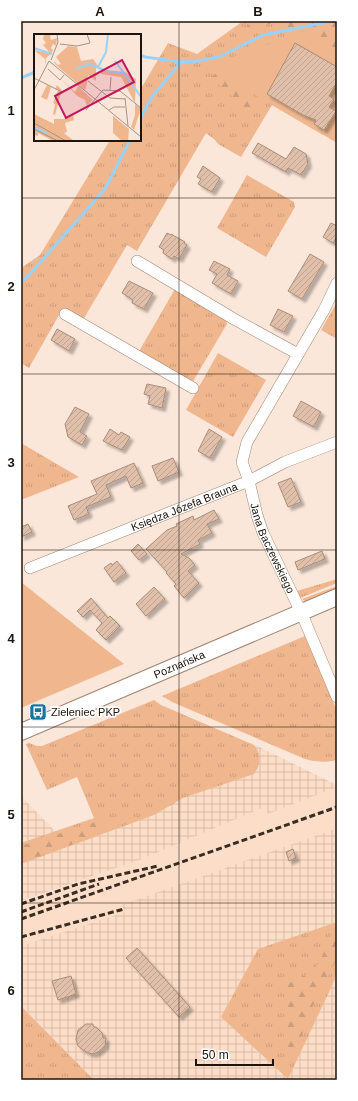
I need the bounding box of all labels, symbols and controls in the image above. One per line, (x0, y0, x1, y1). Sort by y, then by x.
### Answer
text: A (95, 4, 105, 19)
text: B (253, 4, 263, 19)
inset map (34, 34, 141, 141)
text: 1 (7, 103, 15, 118)
text: 2 (7, 279, 15, 294)
text: 3 (7, 455, 15, 470)
street label: Księdza Józefa Brauna (129, 480, 240, 533)
street label: Jana Baczewskiego (248, 502, 297, 595)
text: 4 (7, 631, 15, 646)
street label: Poznańska (152, 648, 207, 681)
bus stop icon: Zieleniec PKP (28, 702, 48, 722)
place label: Zieleniec PKP (51, 706, 120, 718)
text: 5 (7, 807, 15, 822)
text: 6 (7, 983, 15, 998)
scale bar (196, 1041, 273, 1067)
text: 50 m (202, 1048, 229, 1062)

